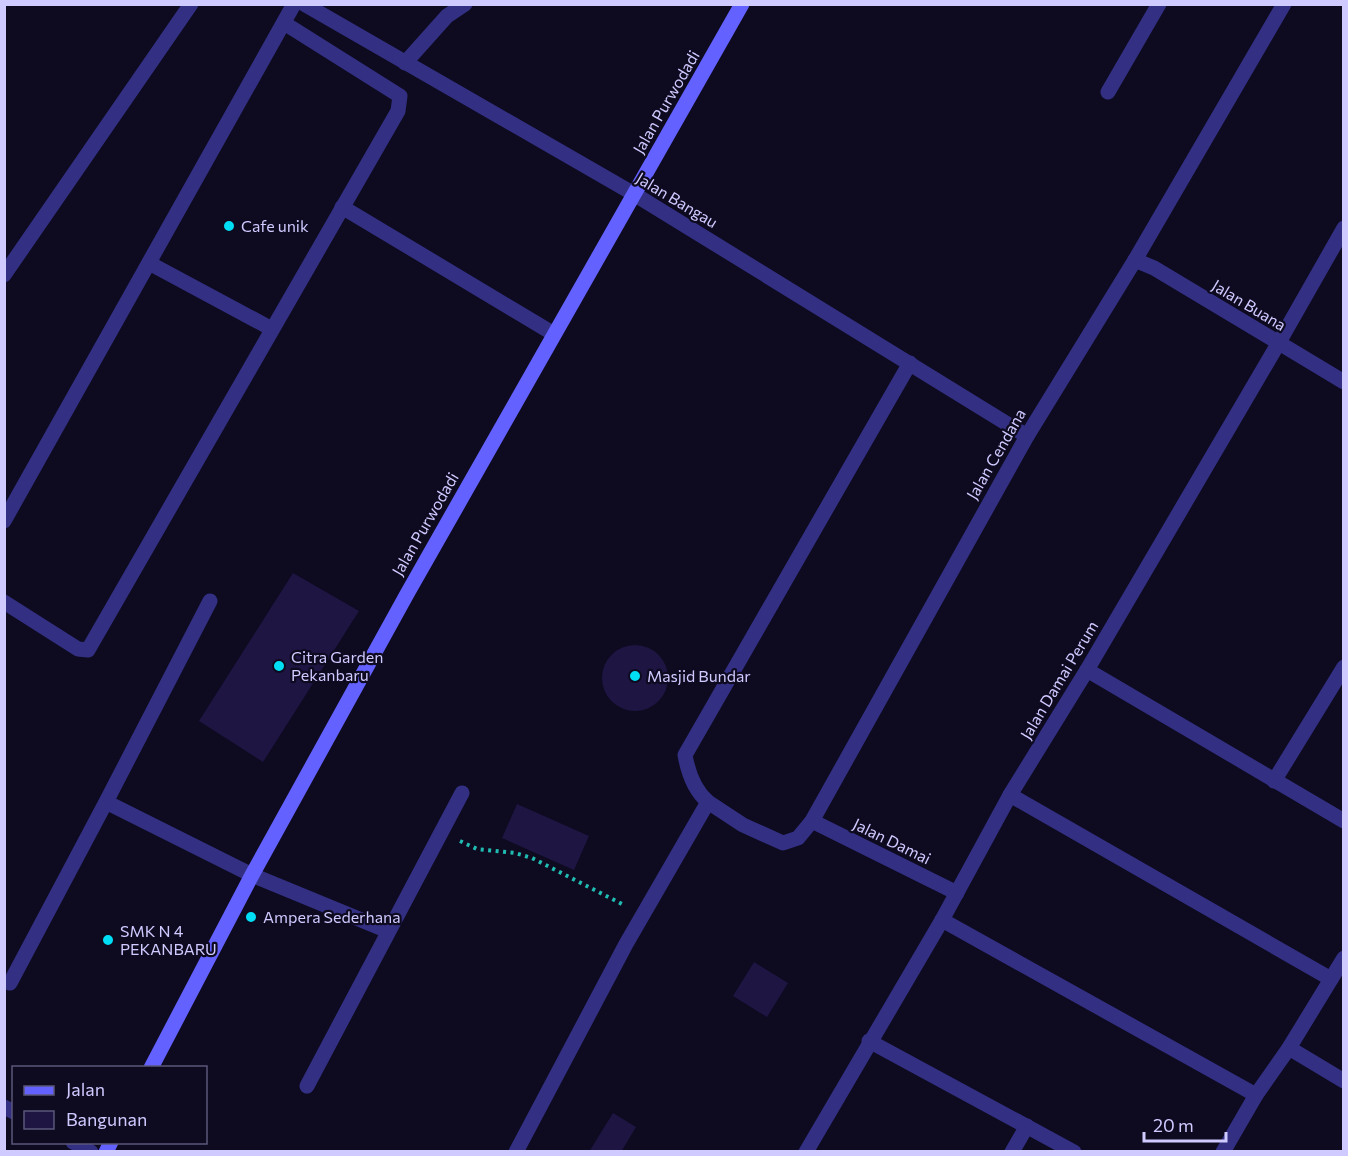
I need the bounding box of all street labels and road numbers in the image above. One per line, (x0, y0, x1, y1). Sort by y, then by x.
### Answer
street label: Jalan Purwodadi (628, 47, 703, 157)
street label: Jalan Bangau (633, 168, 721, 231)
street label: Jalan Buana (1209, 275, 1290, 334)
street label: Jalan Cendana (962, 405, 1029, 502)
street label: Jalan Purwodadi (387, 469, 462, 579)
street label: Jalan Damai Perum (1016, 617, 1101, 742)
street label: Jalan Damai (850, 814, 934, 868)

